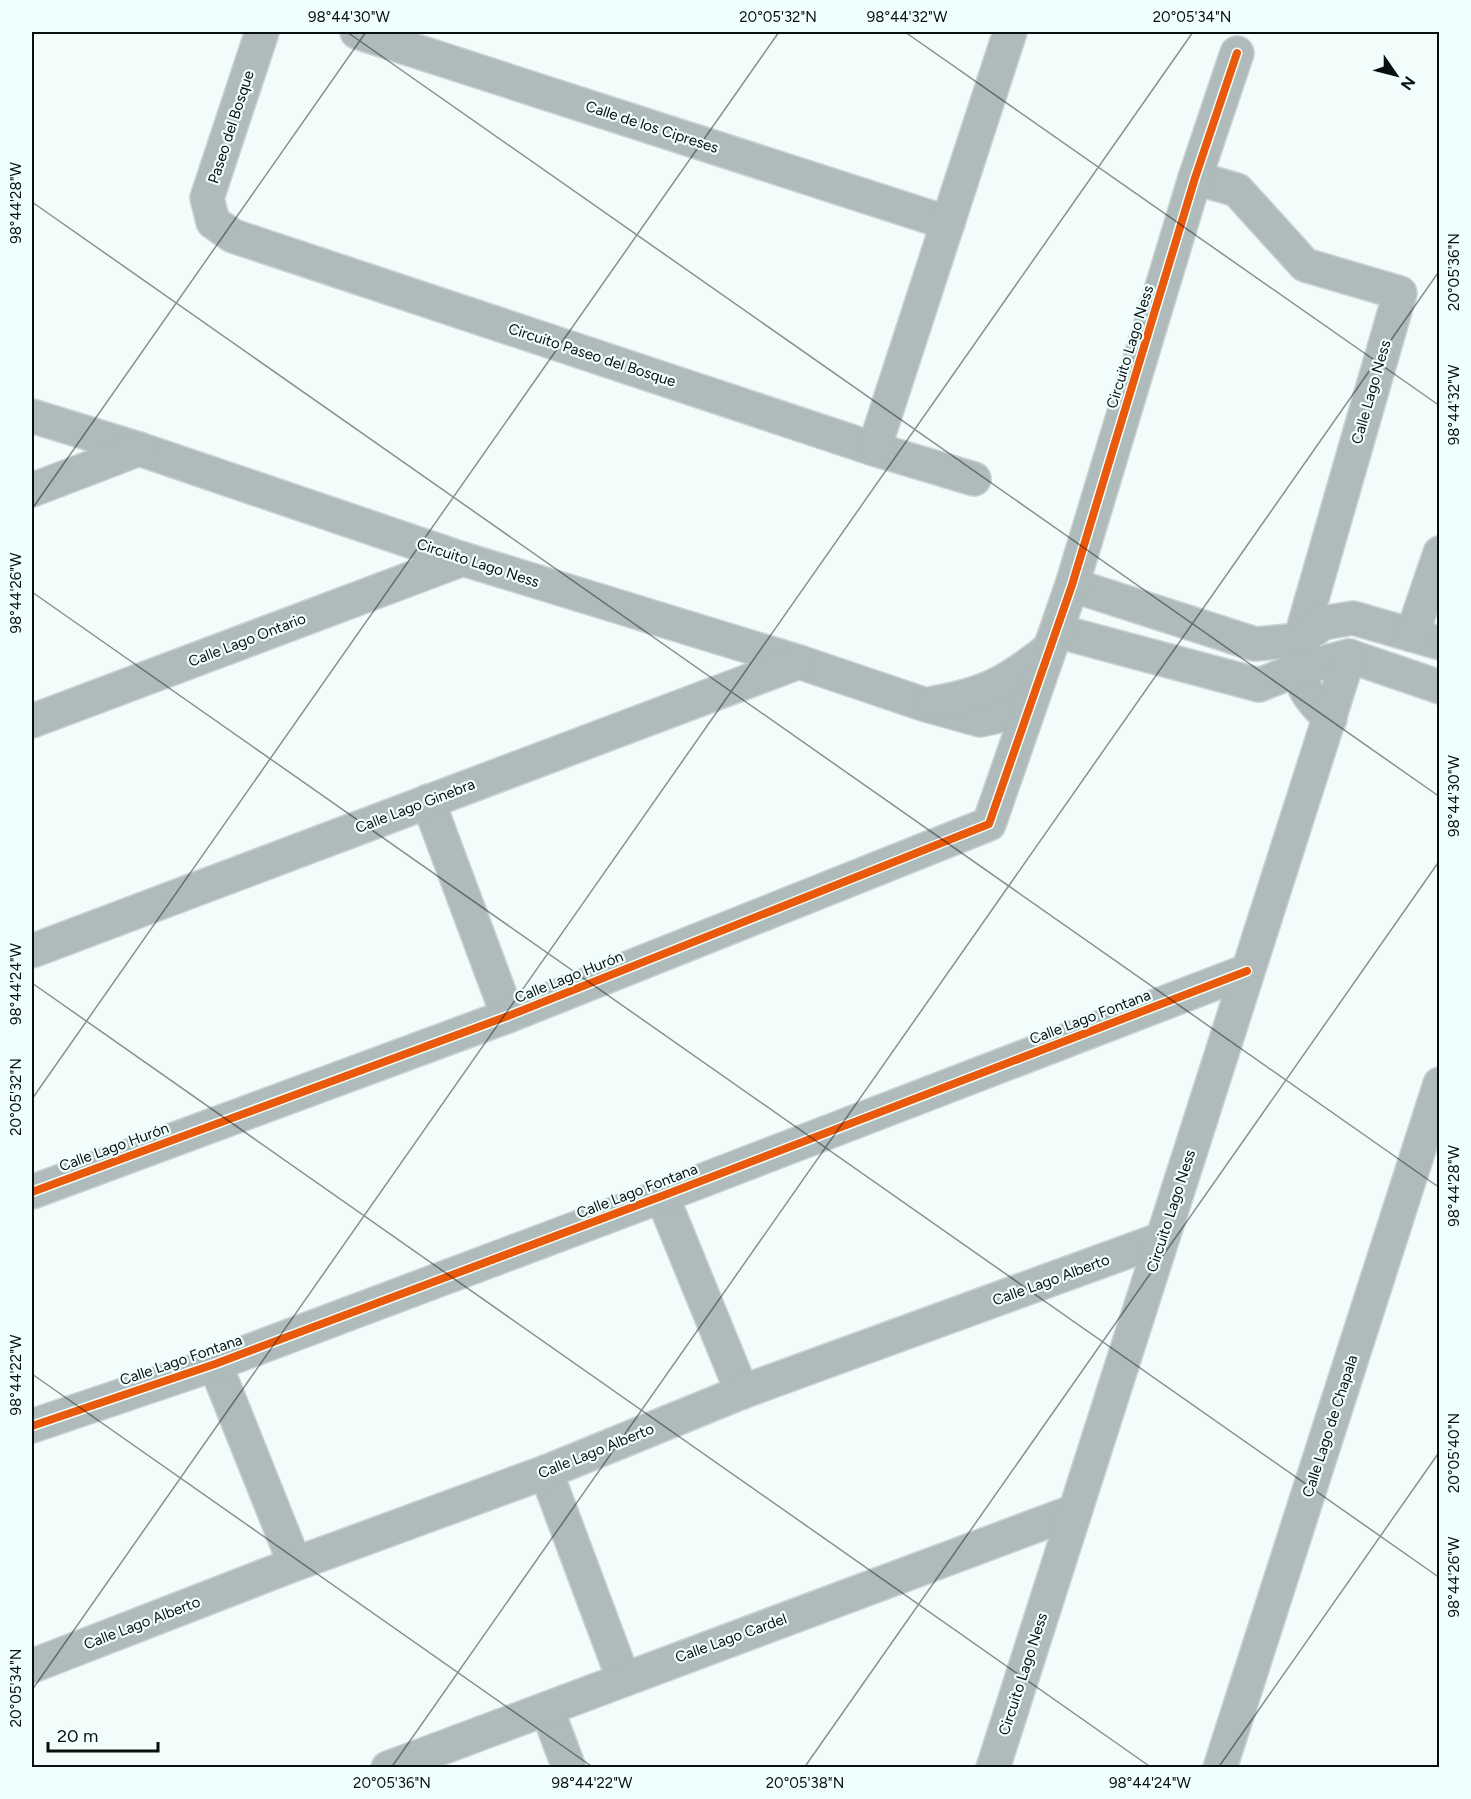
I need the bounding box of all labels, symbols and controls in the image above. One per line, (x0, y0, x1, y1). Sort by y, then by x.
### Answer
text: 98°44'30"W (308, 8, 391, 26)
text: 20°05'32"N (739, 8, 817, 26)
text: 98°44'32"W (867, 8, 948, 26)
text: 20°05'34"N (1153, 8, 1231, 26)
north arrow (1366, 45, 1426, 105)
street label: Paseo del Bosque (204, 68, 258, 186)
text: N (1397, 73, 1419, 94)
street label: Calle de los Cipreses (583, 97, 721, 157)
text: 98°44'28"W (7, 162, 25, 244)
text: 20°05'36"N (1445, 233, 1463, 311)
street label: Circuito Lago Ness (1103, 283, 1157, 411)
street label: Circuito Paseo del Bosque (506, 319, 678, 391)
street label: Calle Lago Ness (1348, 338, 1394, 446)
text: 98°44'32"W (1445, 364, 1463, 445)
street label: Circuito Lago Ness (414, 535, 542, 591)
text: 98°44'26"W (7, 552, 25, 633)
street label: Calle Lago Ontario (186, 609, 308, 671)
text: 98°44'30"W (1445, 754, 1463, 837)
street label: Calle Lago Ginebra (353, 775, 477, 837)
text: 98°44'24"W (7, 943, 25, 1025)
street label: Calle Lago Hurón (512, 947, 626, 1007)
street label: Calle Lago Fontana (1027, 986, 1153, 1048)
text: 20°05'32"N (7, 1058, 25, 1136)
street label: Calle Lago Hurón (57, 1119, 171, 1175)
text: 98°44'28"W (1445, 1145, 1463, 1227)
street label: Circuito Lago Ness (1143, 1147, 1199, 1275)
street label: Calle Lago Fontana (574, 1160, 700, 1222)
street label: Calle Lago Alberto (990, 1250, 1112, 1310)
street label: Calle Lago Fontana (118, 1331, 244, 1389)
text: 98°44'22"W (7, 1334, 25, 1415)
street label: Calle Lago de Chapala (1298, 1353, 1362, 1499)
text: 20°05'40"N (1445, 1413, 1463, 1493)
street label: Calle Lago Alberto (535, 1419, 657, 1482)
text: 98°44'26"W (1445, 1536, 1463, 1617)
street label: Calle Lago Alberto (81, 1592, 203, 1654)
street label: Calle Lago Cardel (673, 1609, 789, 1667)
street label: Circuito Lago Ness (995, 1610, 1051, 1738)
text: 20°05'34"N (7, 1649, 25, 1727)
scale bar (48, 1715, 158, 1753)
text: 20 m (57, 1725, 98, 1747)
text: 20°05'36"N (353, 1774, 431, 1792)
text: 98°44'22"W (552, 1774, 633, 1792)
text: 20°05'38"N (766, 1774, 844, 1792)
text: 98°44'24"W (1109, 1774, 1191, 1792)

